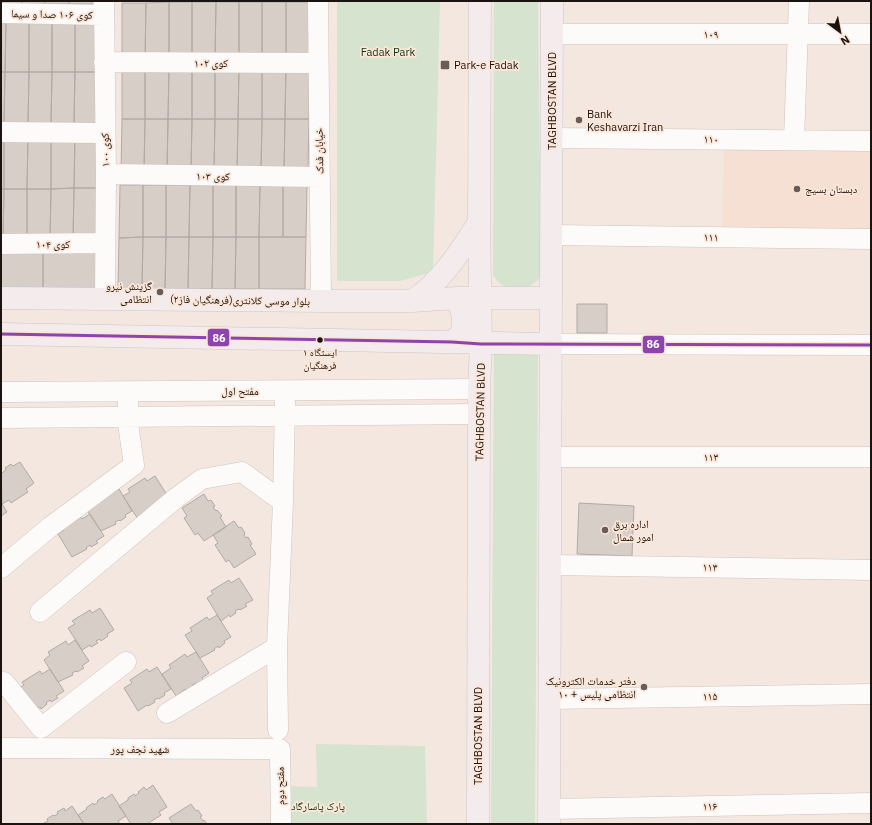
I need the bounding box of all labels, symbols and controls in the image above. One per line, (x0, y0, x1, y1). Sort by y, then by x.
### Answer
street label: کوی ۱۰۶ صدا و سیما (11, 6, 93, 22)
north arrow (820, 12, 860, 52)
street label: ۱۰۹ (704, 27, 718, 41)
text: N (838, 32, 852, 49)
park label: Fadak Park (361, 45, 415, 59)
street label: TAGHBOSTAN BLVD (545, 52, 559, 150)
street label: کوی ۱۰۲ (194, 56, 228, 70)
place label: Park-e Fadak (454, 58, 519, 72)
marker: Park-e Fadak (439, 59, 451, 71)
place label: Bank Keshavarzi Iran (587, 107, 663, 134)
marker: Bank Keshavarzi Iran (574, 115, 584, 125)
street label: خیابان فدک (312, 128, 326, 174)
street label: کوی ۱۰۰ (98, 132, 112, 167)
street label: ۱۱۰ (703, 132, 719, 146)
street label: کوی ۱۰۳ (196, 169, 231, 183)
place label: دبستان بسیج (805, 182, 858, 196)
marker: دبستان بسیج (792, 184, 802, 194)
street label: ۱۱۱ (703, 230, 719, 244)
street label: کوی ۱۰۴ (36, 237, 70, 251)
place label: گزینش نیرو انتظامی (106, 279, 152, 306)
marker: گزینش نیرو انتظامی (155, 287, 165, 297)
street label: بلوار موسی کلانتری(فرهنگیان فاز۲) (170, 292, 310, 308)
line badge: 86 (207, 328, 230, 347)
text: 86 (212, 331, 226, 345)
marker: ایستگاه ۱ فرهنگیان (315, 335, 325, 345)
line badge: 86 (642, 335, 665, 354)
text: 86 (646, 337, 660, 351)
place label: ایستگاه ۱ فرهنگیان (303, 346, 337, 372)
street label: TAGHBOSTAN BLVD (472, 363, 488, 461)
street label: مفتح اول (221, 384, 259, 398)
street label: ۱۱۳ (704, 450, 718, 464)
place label: اداره برق امور شمال (613, 517, 654, 544)
marker: اداره برق امور شمال (600, 525, 610, 535)
street label: ۱۱۴ (702, 560, 718, 574)
place label: دفتر خدمات الکترونیک انتظامی پلیس + ۱۰ (546, 674, 636, 701)
marker: دفتر خدمات الکترونیک انتظامی پلیس + ۱۰ (639, 682, 649, 692)
street label: TAGHBOSTAN BLVD (471, 687, 485, 785)
street label: ۱۱۵ (702, 689, 718, 703)
street label: شهید نجف پور (110, 742, 169, 756)
street label: مفتح دوم (273, 767, 287, 805)
park label: پارک پاسارگاد (291, 799, 345, 813)
street label: ۱۱۶ (702, 799, 718, 813)

